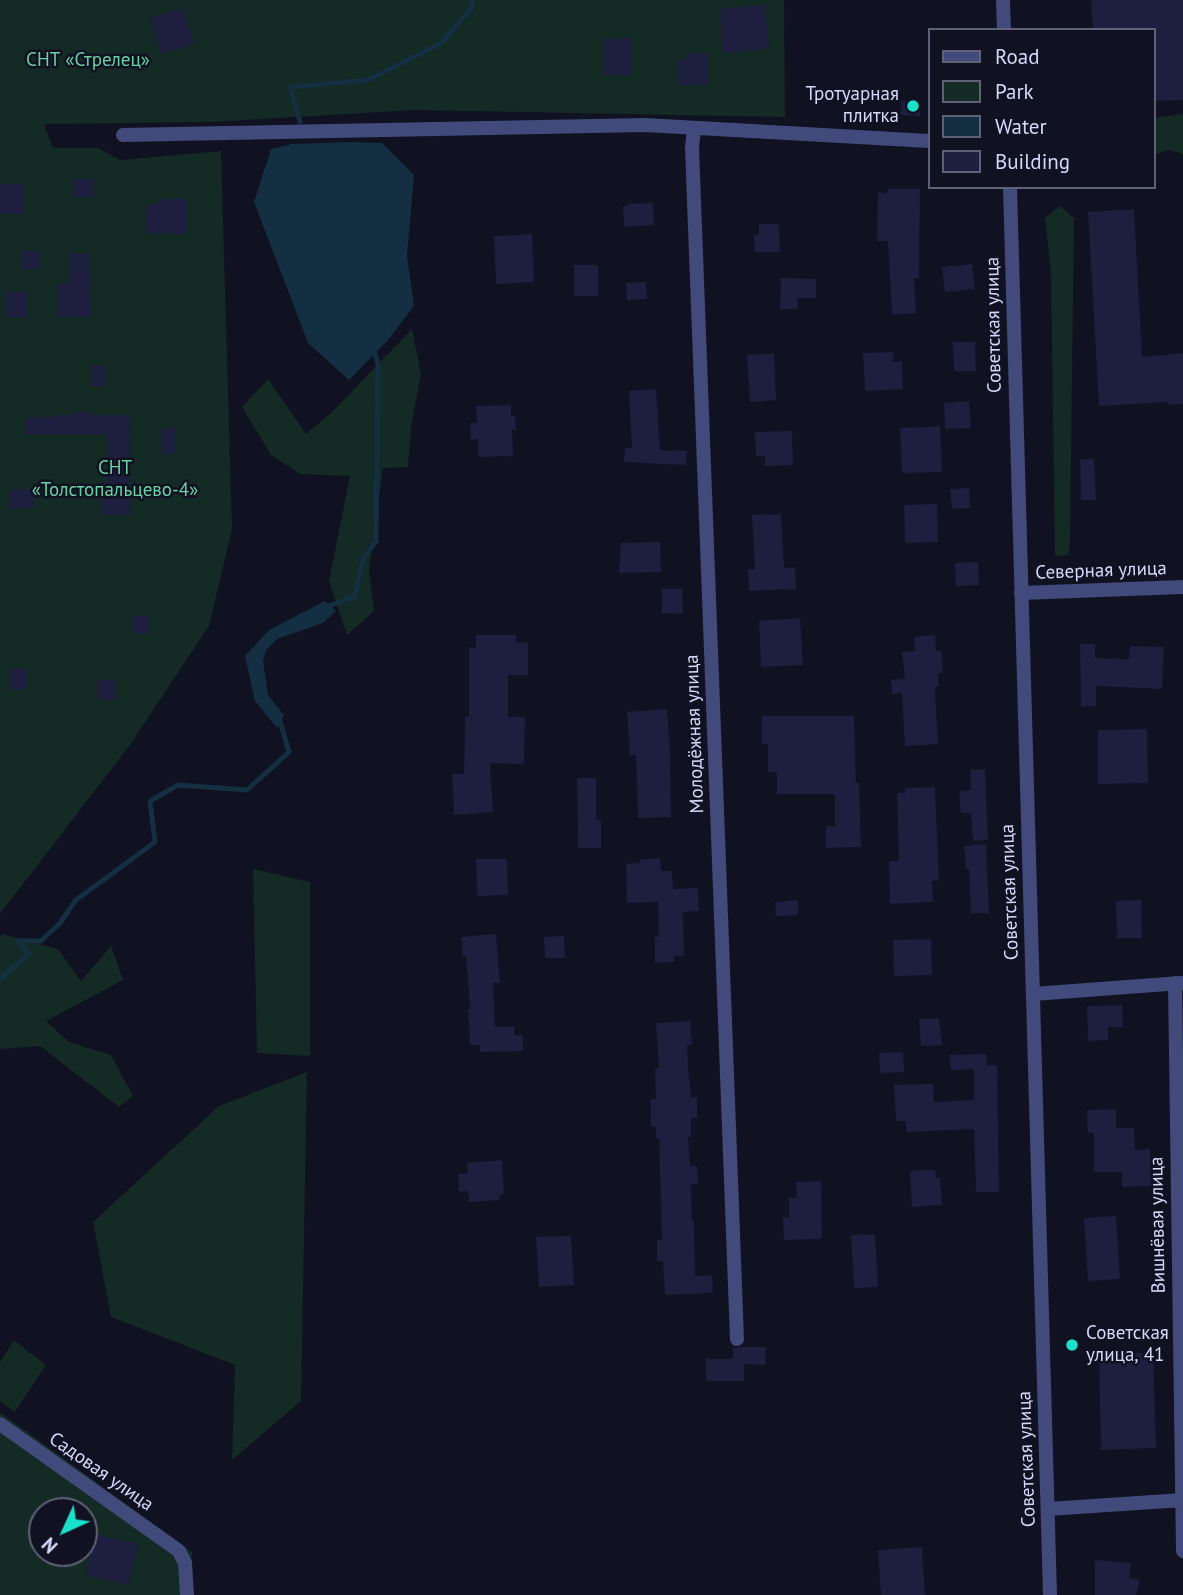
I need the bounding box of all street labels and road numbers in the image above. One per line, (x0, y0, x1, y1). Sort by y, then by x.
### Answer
street label: Советская улица (981, 257, 1007, 393)
street label: Северная улица (1035, 557, 1167, 585)
street label: Молодёжная улица (681, 654, 709, 814)
street label: Советская улица (996, 824, 1024, 960)
street label: Вишнёвая улица (1145, 1156, 1171, 1294)
street label: Советская улица (1013, 1391, 1041, 1527)
street label: Садовая улица (44, 1428, 158, 1516)

